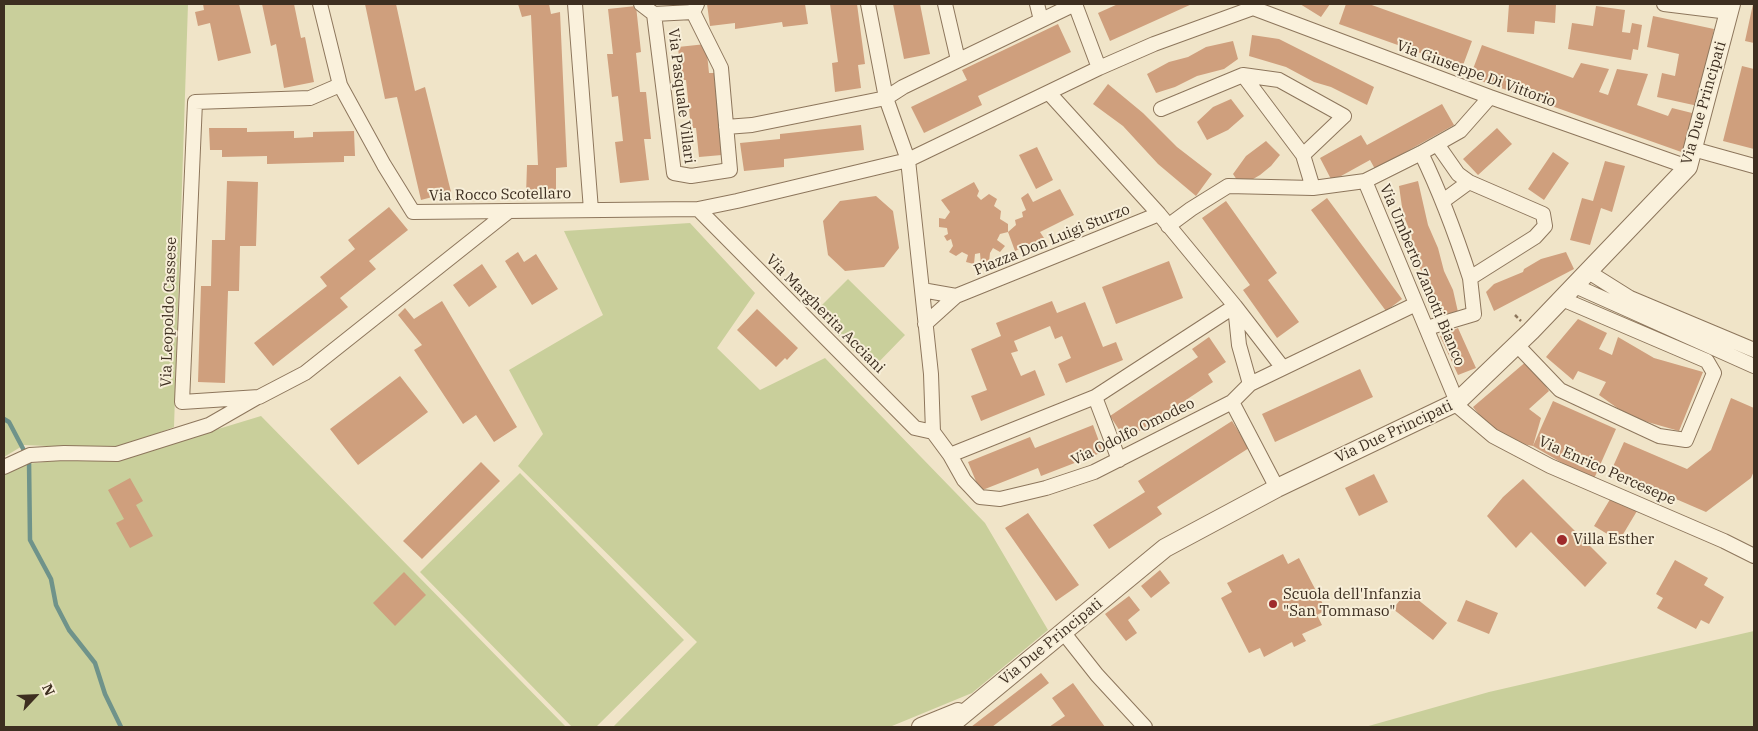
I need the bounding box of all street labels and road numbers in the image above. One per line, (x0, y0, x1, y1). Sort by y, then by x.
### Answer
street label: Via Pasquale Villari (664, 27, 698, 165)
street label: Via Giuseppe Di Vittorio (1394, 37, 1558, 111)
street label: Via Due Principati (1678, 39, 1730, 167)
street label: Via Umberto Zanotti Bianco (1376, 181, 1468, 369)
street label: Via Rocco Scotellaro (429, 185, 571, 205)
street label: Piazza Don Luigi Sturzo (971, 200, 1133, 280)
street label: Via Leopoldo Cassese (157, 236, 181, 388)
street label: Via Margherita Acciani (762, 251, 888, 377)
street label: Via Odolfo Omodeo (1068, 394, 1198, 470)
street label: Via Due Principati (1332, 397, 1456, 467)
street label: Via Enrico Percesepe (1536, 433, 1678, 509)
street label: Via Due Principati (996, 595, 1106, 689)

